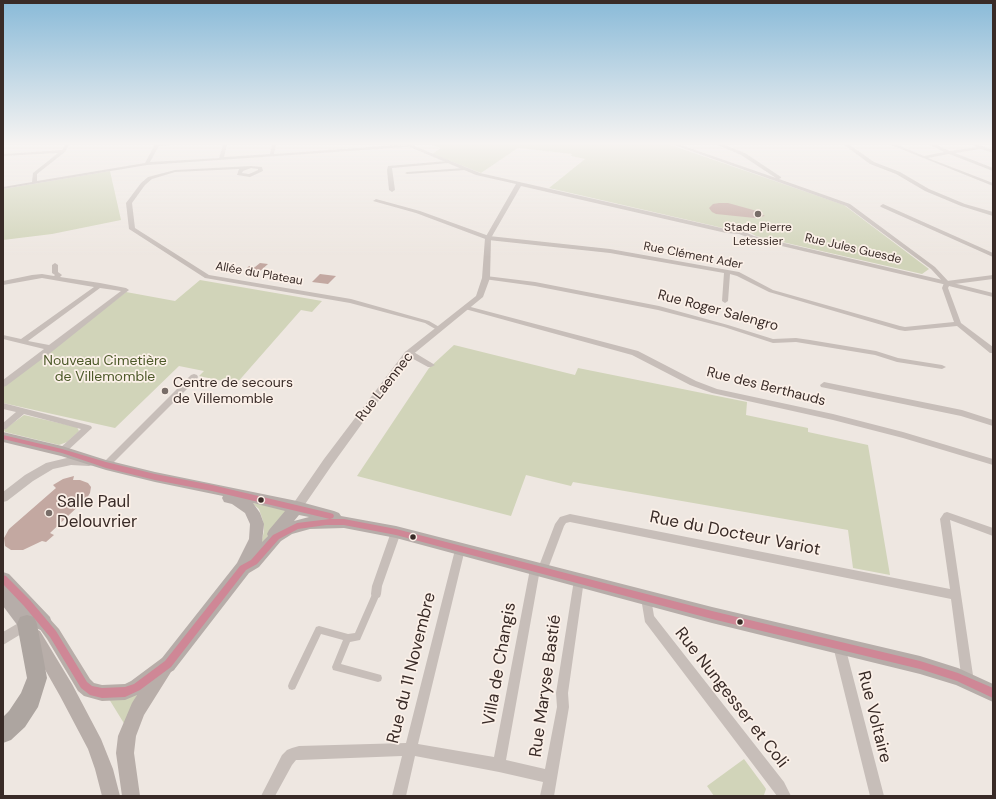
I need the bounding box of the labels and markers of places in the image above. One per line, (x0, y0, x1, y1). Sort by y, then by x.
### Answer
marker: Stade Pierre Letessier (753, 209, 763, 219)
place label: Stade Pierre Letessier (724, 221, 792, 249)
place label: Centre de secours de Villemomble (173, 375, 293, 408)
marker: Centre de secours de Villemomble (160, 386, 170, 396)
place label: Salle Paul Delouvrier (57, 493, 137, 533)
unlabelled marker (256, 495, 266, 505)
marker: Salle Paul Delouvrier (44, 508, 54, 518)
unlabelled marker (408, 532, 418, 542)
unlabelled marker (735, 617, 745, 627)

